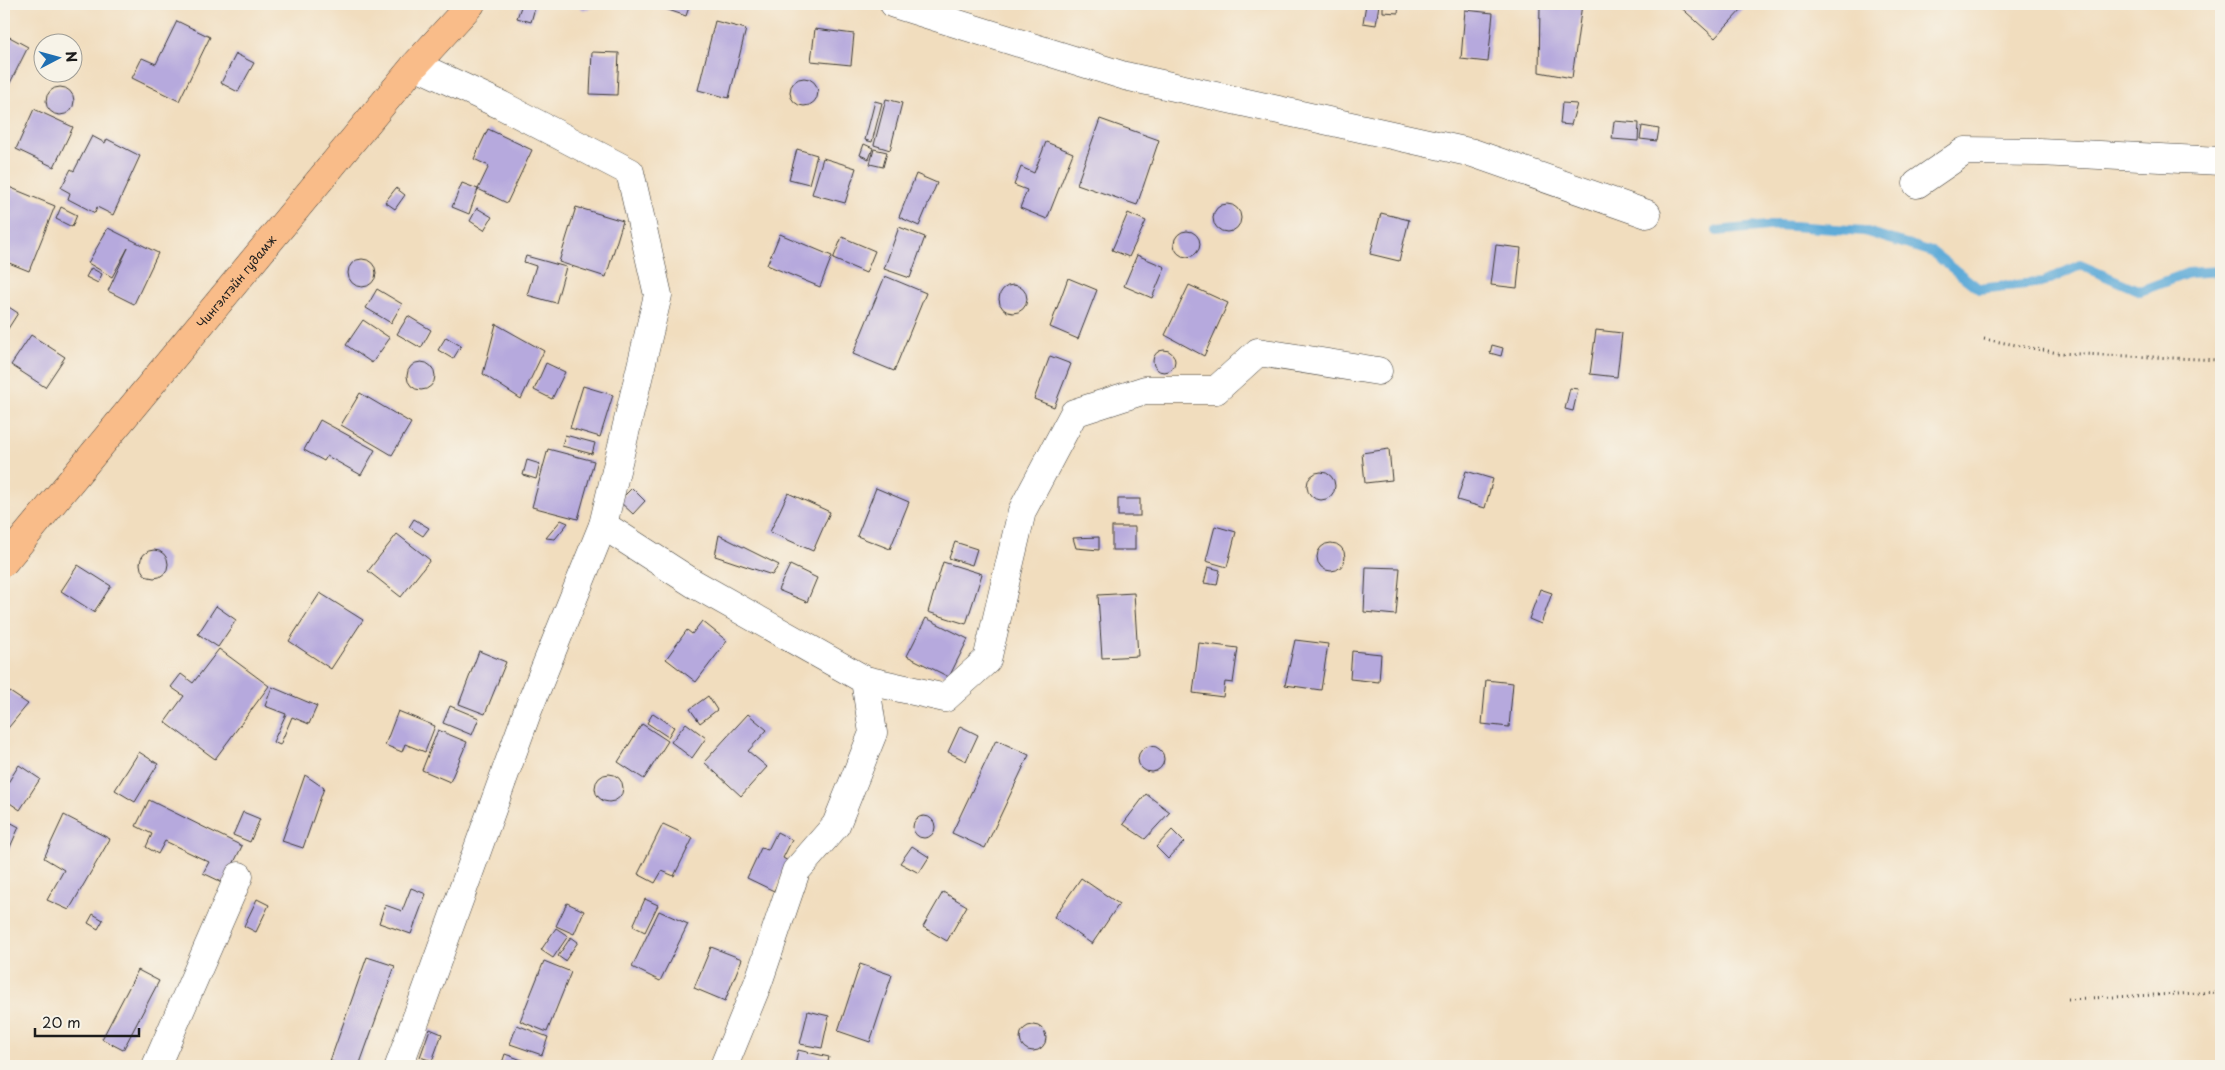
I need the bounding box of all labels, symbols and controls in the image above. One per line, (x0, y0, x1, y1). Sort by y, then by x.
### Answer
north arrow (32, 32, 82, 82)
text: N (60, 50, 82, 63)
street label: Чингэлтэйн гудамж (192, 231, 280, 332)
scale bar (35, 1005, 139, 1037)
text: 20 m (42, 1010, 81, 1033)

